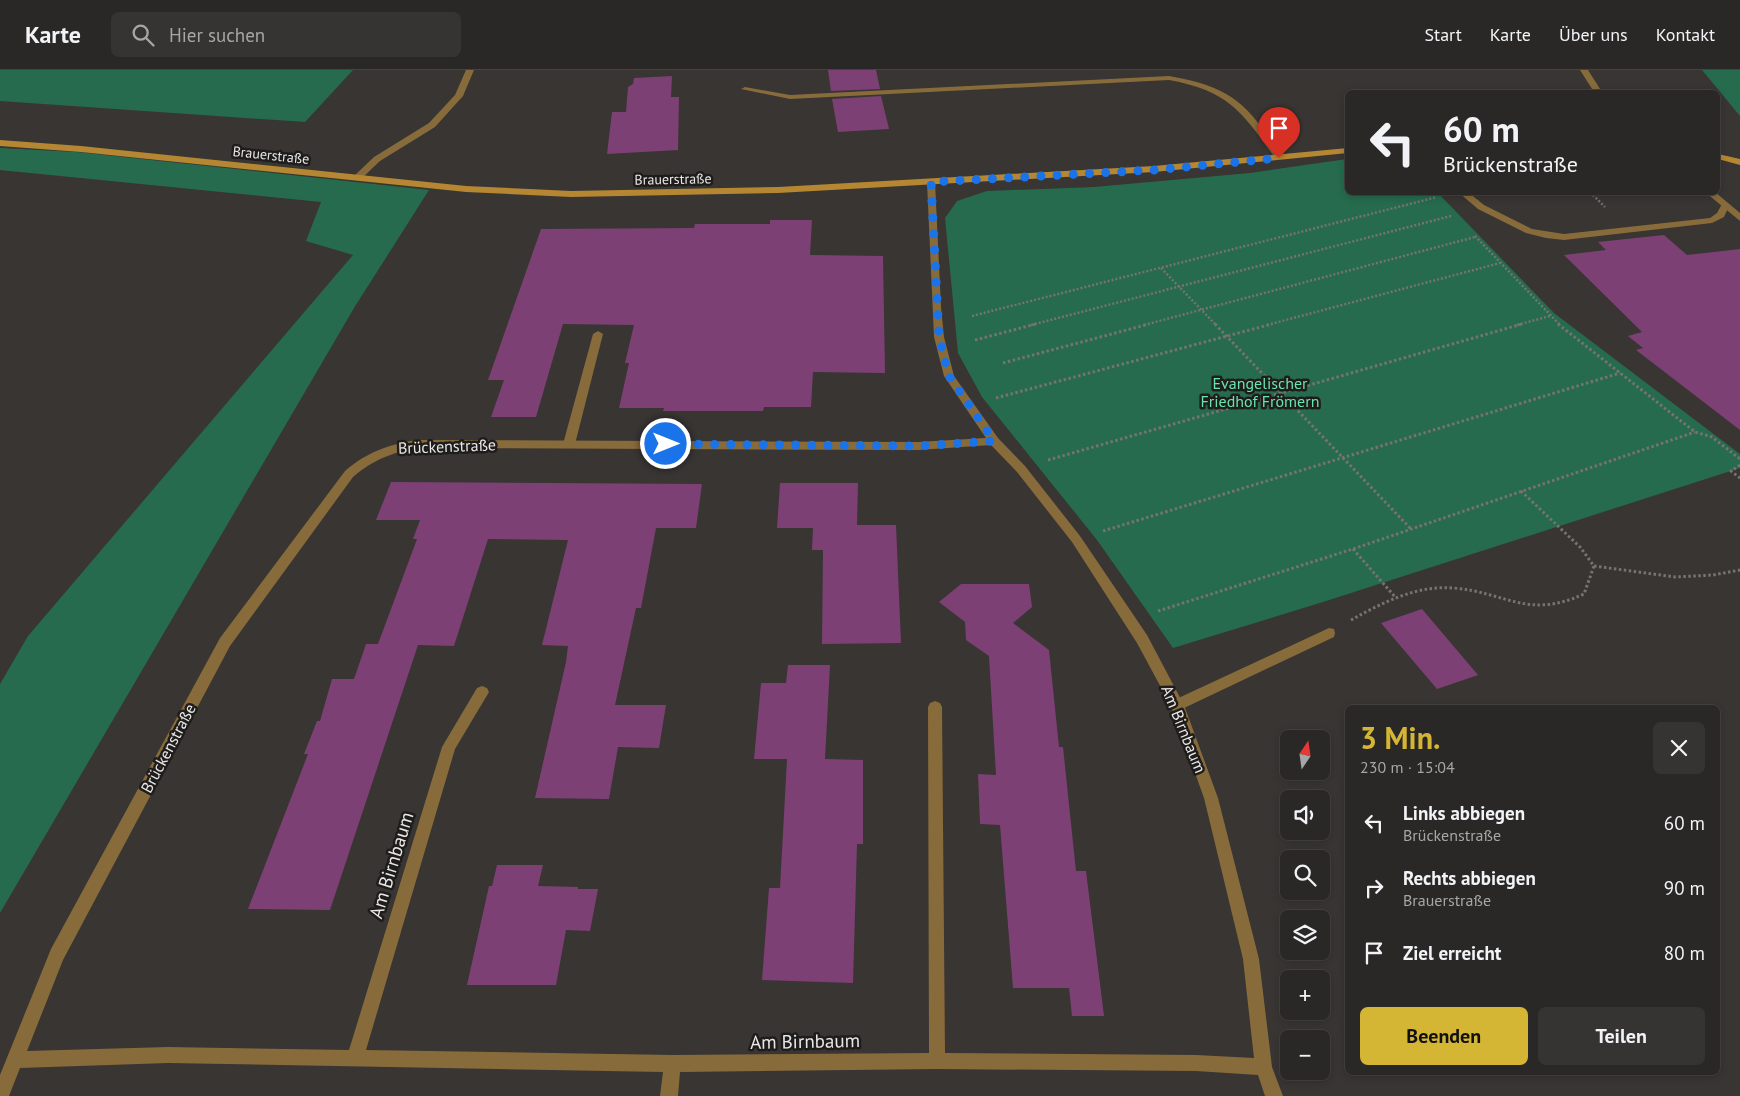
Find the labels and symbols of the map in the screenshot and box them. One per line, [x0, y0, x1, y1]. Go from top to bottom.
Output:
pin [1258, 107, 1300, 158]
street label: Brauerstraße [232, 142, 310, 168]
street label: Brauerstraße [634, 169, 712, 189]
park label: Evangelischer Friedhof Frömern [1201, 373, 1319, 411]
position arrow [639, 417, 691, 469]
street label: Brückenstraße [398, 434, 496, 458]
street label: Am Birnbaum [1157, 682, 1211, 776]
street label: Brückenstraße [136, 700, 200, 796]
north arrow [1280, 730, 1330, 780]
street label: Am Birnbaum [363, 809, 419, 921]
street label: Am Birnbaum [750, 1028, 860, 1054]

